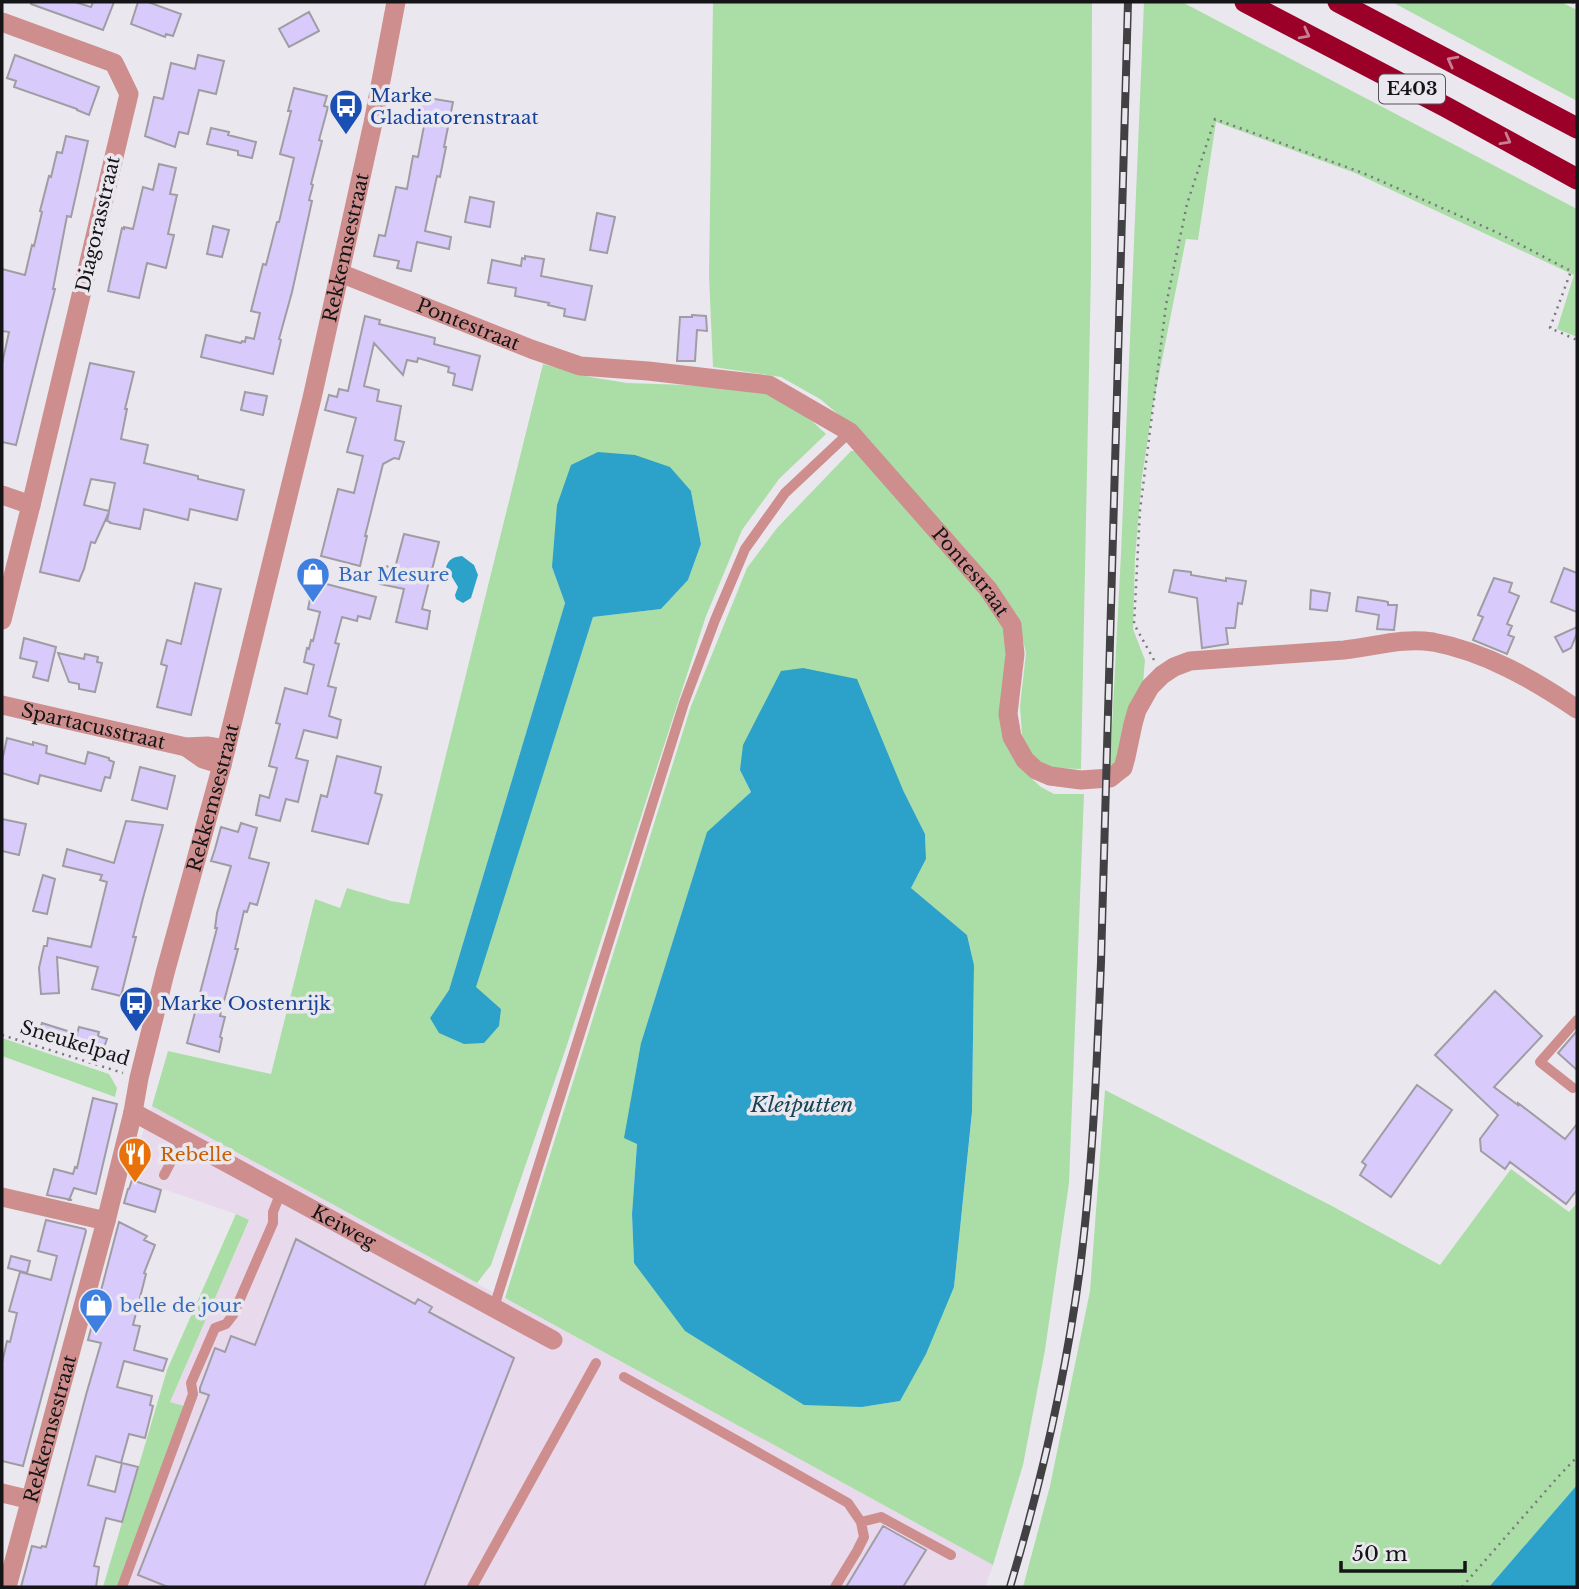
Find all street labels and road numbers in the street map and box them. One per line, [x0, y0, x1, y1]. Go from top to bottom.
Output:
road number: E403 [1379, 74, 1445, 104]
street label: Diagorasstraat [71, 153, 125, 294]
street label: Rekkemsestraat [318, 170, 373, 324]
street label: Pontestraat [413, 293, 524, 355]
street label: Pontestraat [927, 522, 1015, 621]
street label: Spartacusstraat [19, 698, 169, 754]
street label: Rekkemsestraat [182, 720, 243, 874]
street label: Sneukelpad [17, 1015, 133, 1071]
street label: Keiweg [308, 1200, 381, 1254]
street label: Rekkemsestraat [19, 1351, 81, 1505]

